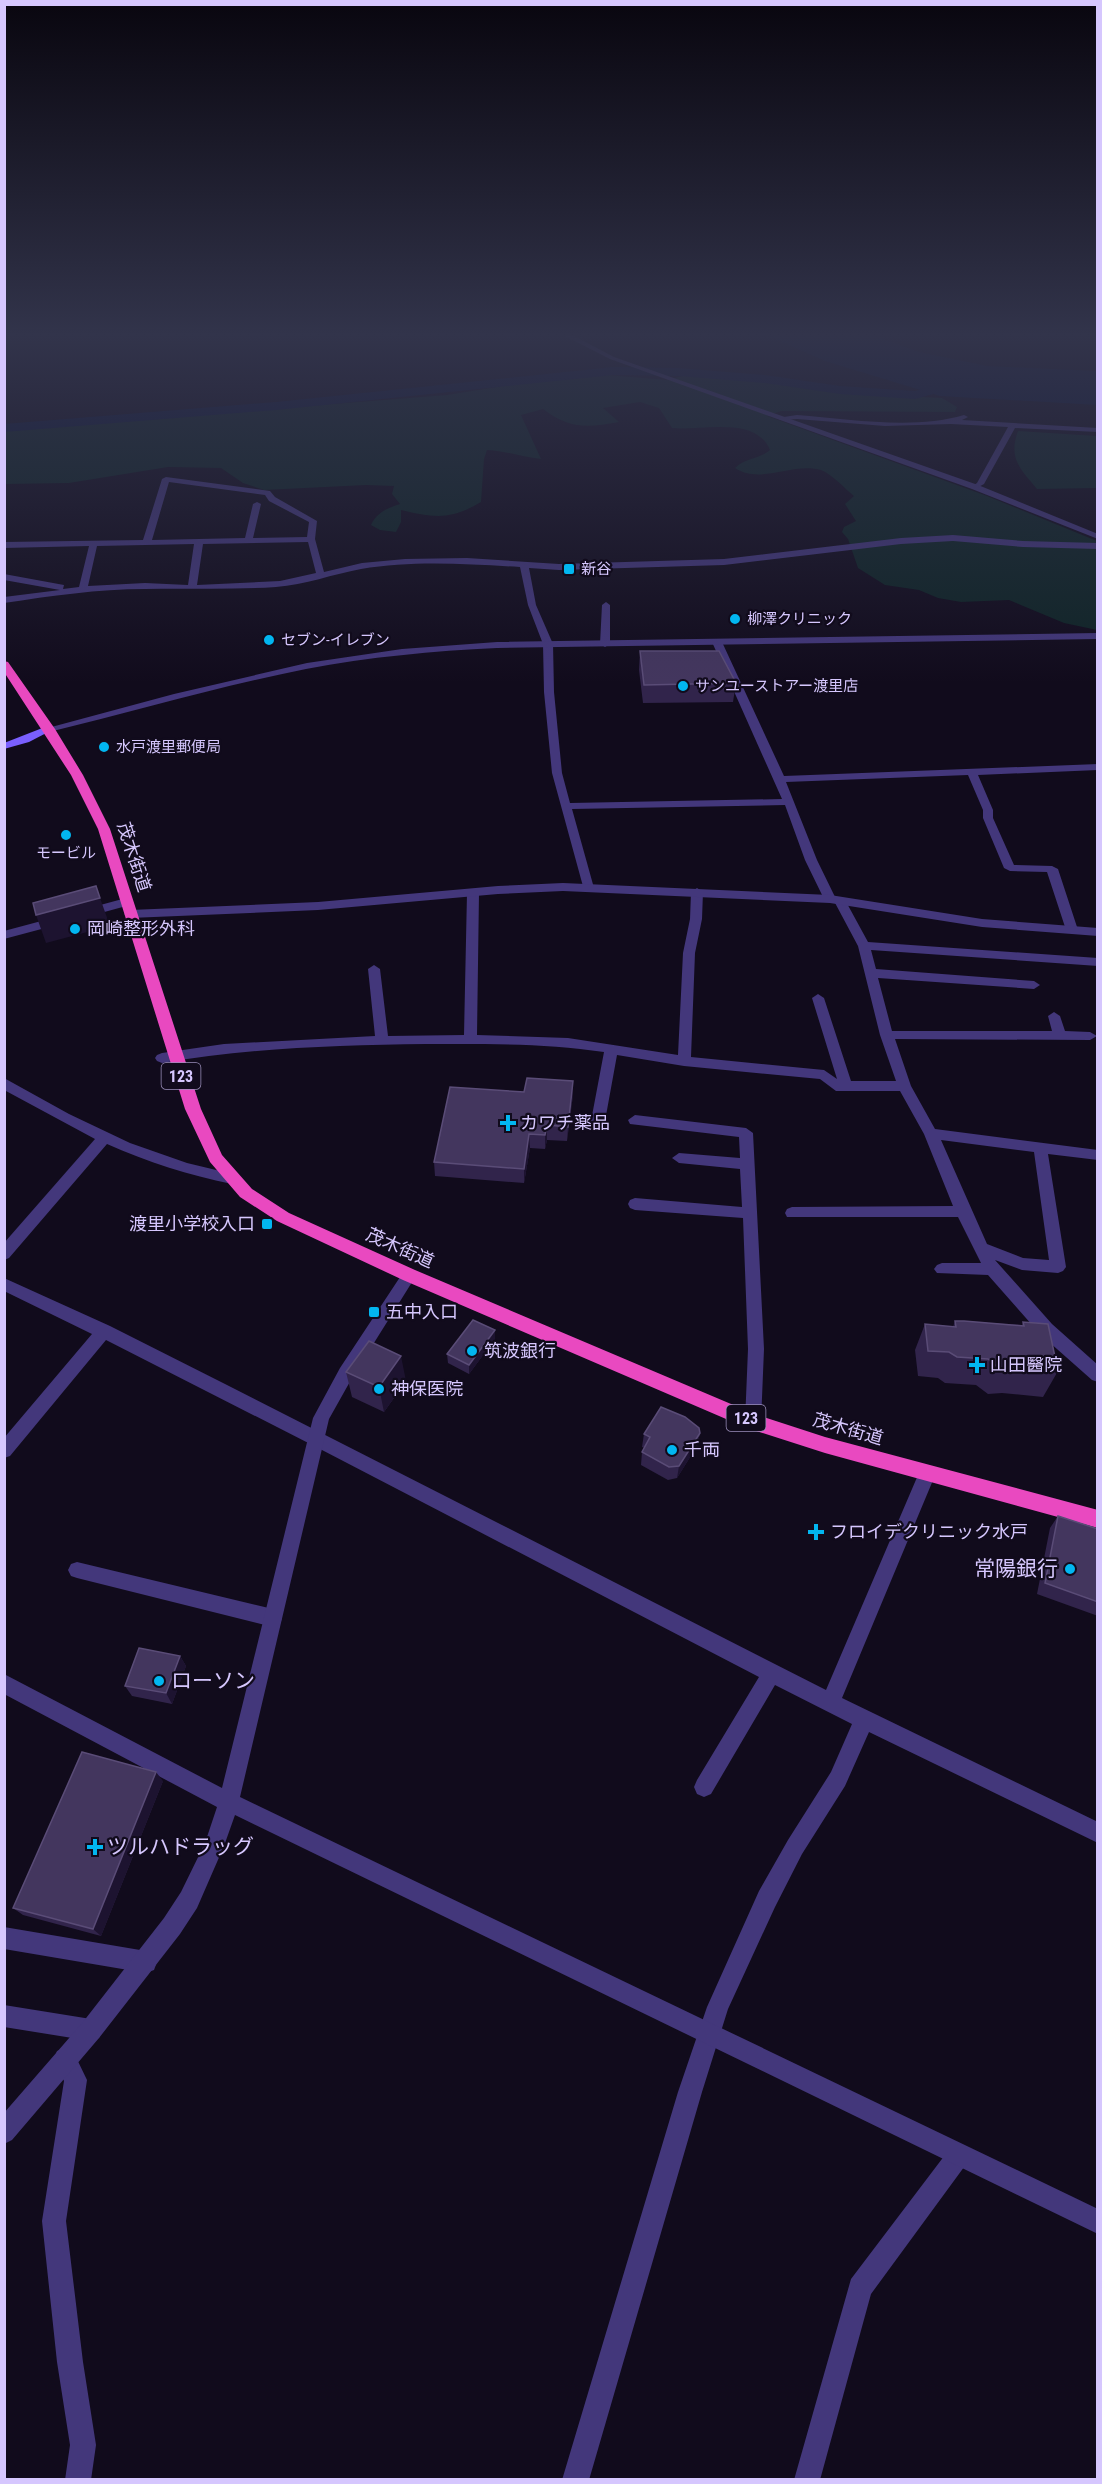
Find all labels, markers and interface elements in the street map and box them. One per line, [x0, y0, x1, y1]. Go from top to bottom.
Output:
place label: 新谷 [581, 560, 611, 578]
marker: 新谷 [562, 562, 576, 576]
place label: 柳澤クリニック [747, 610, 852, 628]
marker: 柳澤クリニック [728, 612, 742, 626]
place label: セブン-イレブン [281, 631, 390, 649]
marker: セブン-イレブン [262, 633, 276, 647]
place label: サンユーストアー渡里店 [695, 677, 858, 695]
marker: サンユーストアー渡里店 [676, 679, 690, 693]
place label: 水戸渡里郵便局 [116, 738, 221, 756]
marker: 水戸渡里郵便局 [97, 740, 111, 754]
street label: 茂木街道 [113, 819, 156, 894]
marker: モービル [59, 828, 73, 842]
place label: モービル [36, 844, 96, 862]
place label: 岡崎整形外科 [87, 918, 195, 939]
marker: 岡崎整形外科 [68, 922, 82, 936]
road number: 123 [162, 1063, 201, 1089]
place label: カワチ薬品 [520, 1112, 610, 1133]
marker: カワチ薬品 [501, 1116, 515, 1130]
place label: 渡里小学校入口 [129, 1213, 255, 1234]
marker: 渡里小学校入口 [260, 1217, 274, 1231]
street label: 茂木街道 [363, 1223, 437, 1272]
place label: 五中入口 [386, 1301, 458, 1322]
marker: 五中入口 [367, 1305, 381, 1319]
place label: 筑波銀行 [484, 1340, 556, 1361]
marker: 筑波銀行 [465, 1344, 479, 1358]
place label: 山田醫院 [990, 1354, 1062, 1375]
marker: 山田醫院 [968, 1356, 986, 1374]
place label: 神保医院 [391, 1378, 463, 1399]
marker: 神保医院 [372, 1382, 386, 1396]
road number: 123 [726, 1405, 766, 1431]
street label: 茂木街道 [811, 1409, 886, 1449]
place label: 千両 [684, 1439, 720, 1460]
marker: 千両 [665, 1443, 679, 1457]
place label: フロイデクリニック水戸 [830, 1521, 1028, 1542]
marker: フロイデクリニック水戸 [807, 1523, 825, 1541]
place label: 常陽銀行 [974, 1557, 1058, 1581]
marker: 常陽銀行 [1063, 1562, 1077, 1576]
place label: ローソン [171, 1669, 255, 1693]
marker: ローソン [152, 1674, 166, 1688]
place label: ツルハドラッグ [107, 1835, 254, 1859]
marker: ツルハドラッグ [88, 1840, 102, 1854]

